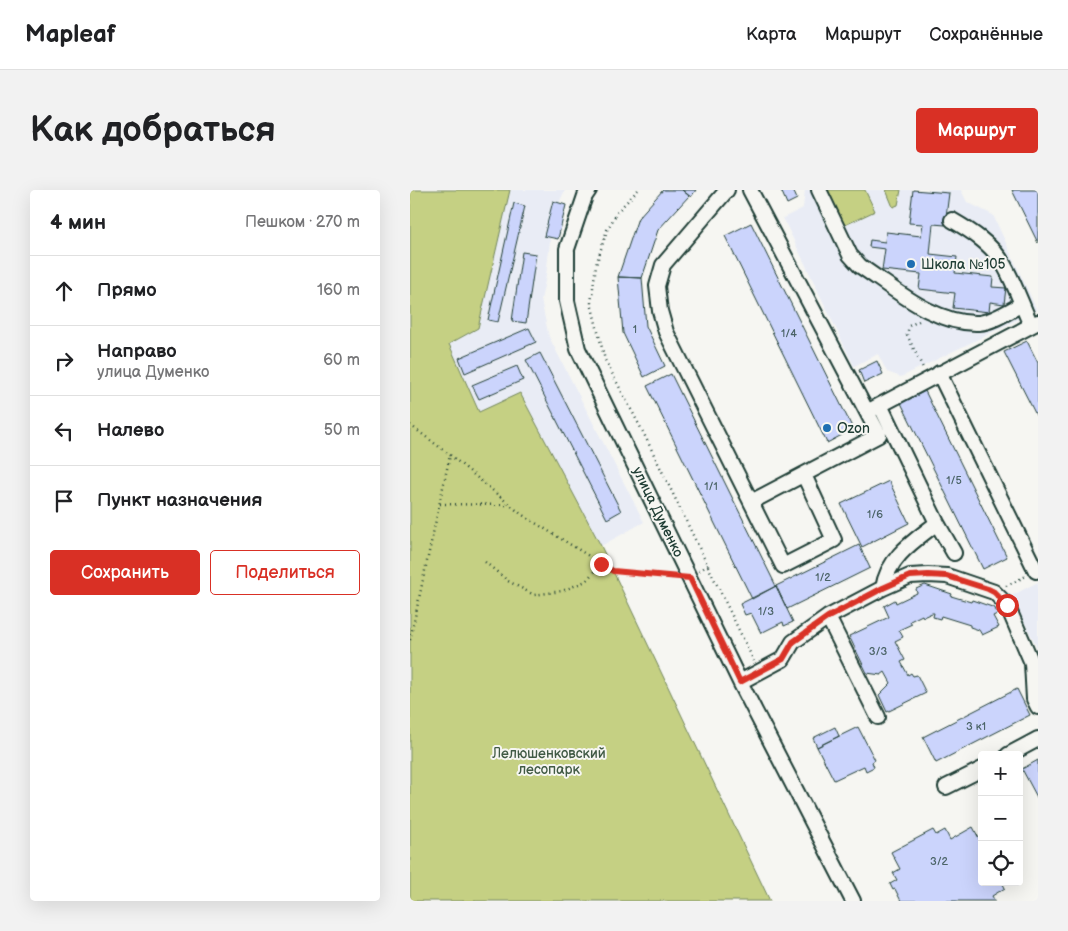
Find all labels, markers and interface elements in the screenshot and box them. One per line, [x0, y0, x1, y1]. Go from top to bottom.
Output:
text: Mapleaf [25, 20, 116, 49]
text: Карта [746, 24, 797, 45]
text: Маршрут [825, 24, 901, 45]
text: Сохранённые [929, 24, 1043, 45]
button: Маршрут [916, 108, 1038, 153]
text: Как добраться [30, 109, 276, 152]
text: 4 мин [50, 210, 106, 235]
text: Пешком · 270 m [245, 213, 360, 232]
place label: Школа №105 [921, 256, 1006, 273]
marker: Школа №105 [905, 258, 917, 270]
icon: ahead [50, 277, 78, 305]
text: Прямо [97, 279, 157, 302]
text: 160 m [317, 281, 360, 300]
house number: 1 [633, 323, 637, 336]
house number: 1/4 [781, 327, 797, 340]
text: Направо [97, 340, 177, 363]
icon: right [50, 347, 78, 375]
text: 60 m [323, 351, 360, 370]
text: улица Думенко [97, 363, 209, 382]
icon: left [50, 417, 78, 445]
text: Налево [97, 419, 164, 442]
place label: Ozon [837, 420, 870, 437]
text: 50 m [324, 421, 360, 440]
marker: Ozon [821, 422, 833, 434]
street label: улица Думенко [629, 464, 687, 560]
house number: 1/5 [946, 474, 962, 487]
house number: 1/1 [704, 480, 718, 493]
icon: arrive [50, 487, 78, 515]
text: Пункт назначения [97, 489, 262, 512]
house number: 1/6 [867, 508, 883, 521]
button: Сохранить [50, 550, 200, 595]
button: Поделиться [210, 550, 360, 595]
route end [590, 553, 613, 576]
house number: 1/2 [815, 571, 831, 584]
route start [996, 594, 1019, 617]
house number: 1/3 [758, 605, 774, 618]
house number: 3/3 [869, 645, 887, 658]
house number: 3 к1 [966, 720, 986, 733]
park label: Лелюшенковский лесопарк [491, 745, 606, 778]
map controls [978, 751, 1023, 886]
button: + [978, 751, 1023, 796]
button: − [978, 796, 1023, 841]
button: locate [978, 841, 1023, 886]
house number: 3/2 [930, 855, 949, 868]

